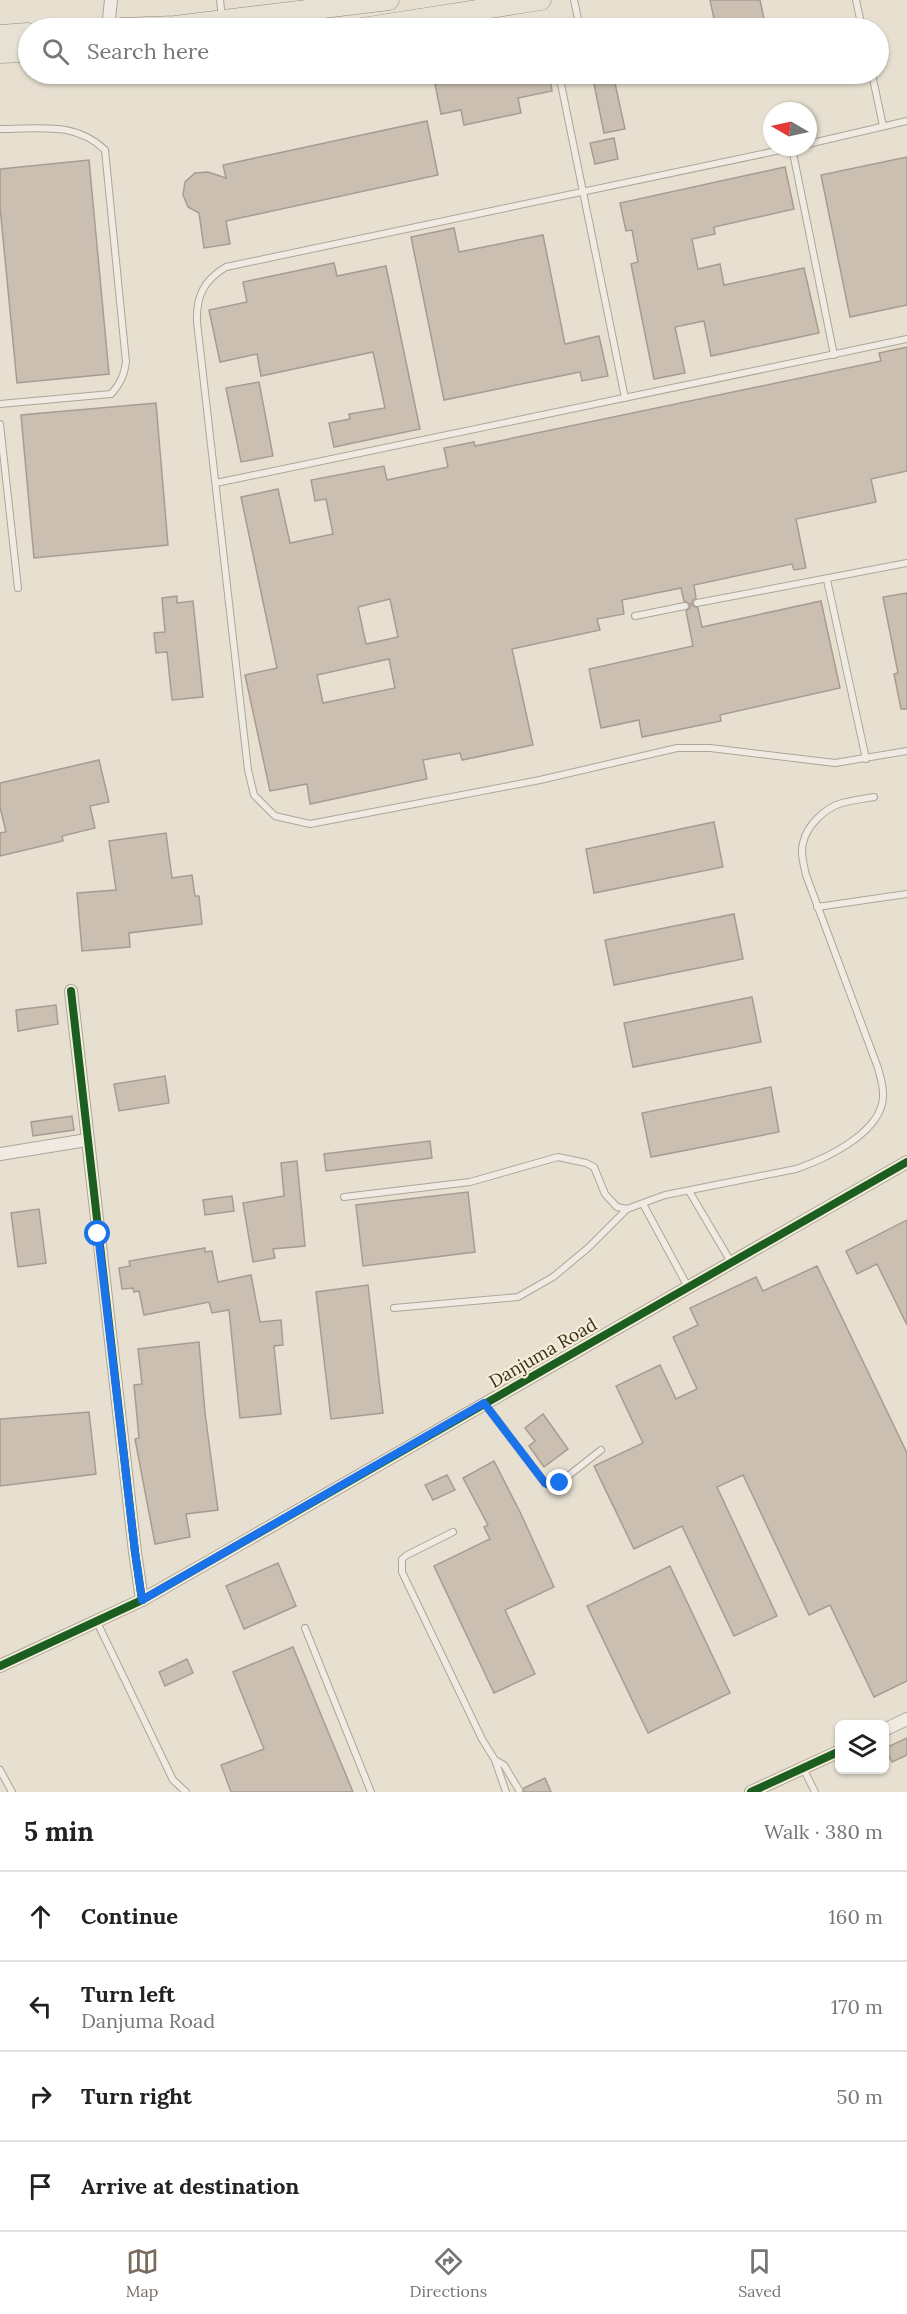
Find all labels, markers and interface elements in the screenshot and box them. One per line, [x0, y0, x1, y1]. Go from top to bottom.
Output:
search box [18, 18, 889, 84]
icon: search [39, 35, 72, 68]
text: Search here [87, 37, 209, 65]
north arrow [763, 102, 817, 156]
route start [84, 1220, 110, 1246]
street label: Danjuma Road [485, 1312, 601, 1393]
route end [546, 1469, 572, 1495]
map controls [835, 1720, 889, 1774]
button: layers [835, 1720, 889, 1774]
text: 5 min [24, 1815, 94, 1848]
text: Walk · 380 m [764, 1819, 883, 1844]
icon: ahead [24, 1900, 57, 1933]
text: Continue [81, 1902, 178, 1930]
text: 160 m [829, 1904, 883, 1929]
text: Turn left [81, 1980, 175, 2008]
icon: left [24, 1990, 57, 2023]
text: 170 m [831, 1994, 883, 2019]
text: Danjuma Road [81, 2008, 215, 2033]
icon: right [24, 2080, 57, 2113]
text: Turn right [81, 2082, 192, 2110]
text: 50 m [837, 2084, 883, 2109]
icon: arrive [24, 2170, 57, 2203]
text: Arrive at destination [81, 2172, 299, 2200]
tab: Map [126, 2245, 159, 2301]
tab: Directions [410, 2245, 487, 2301]
tab: Saved [738, 2245, 781, 2301]

